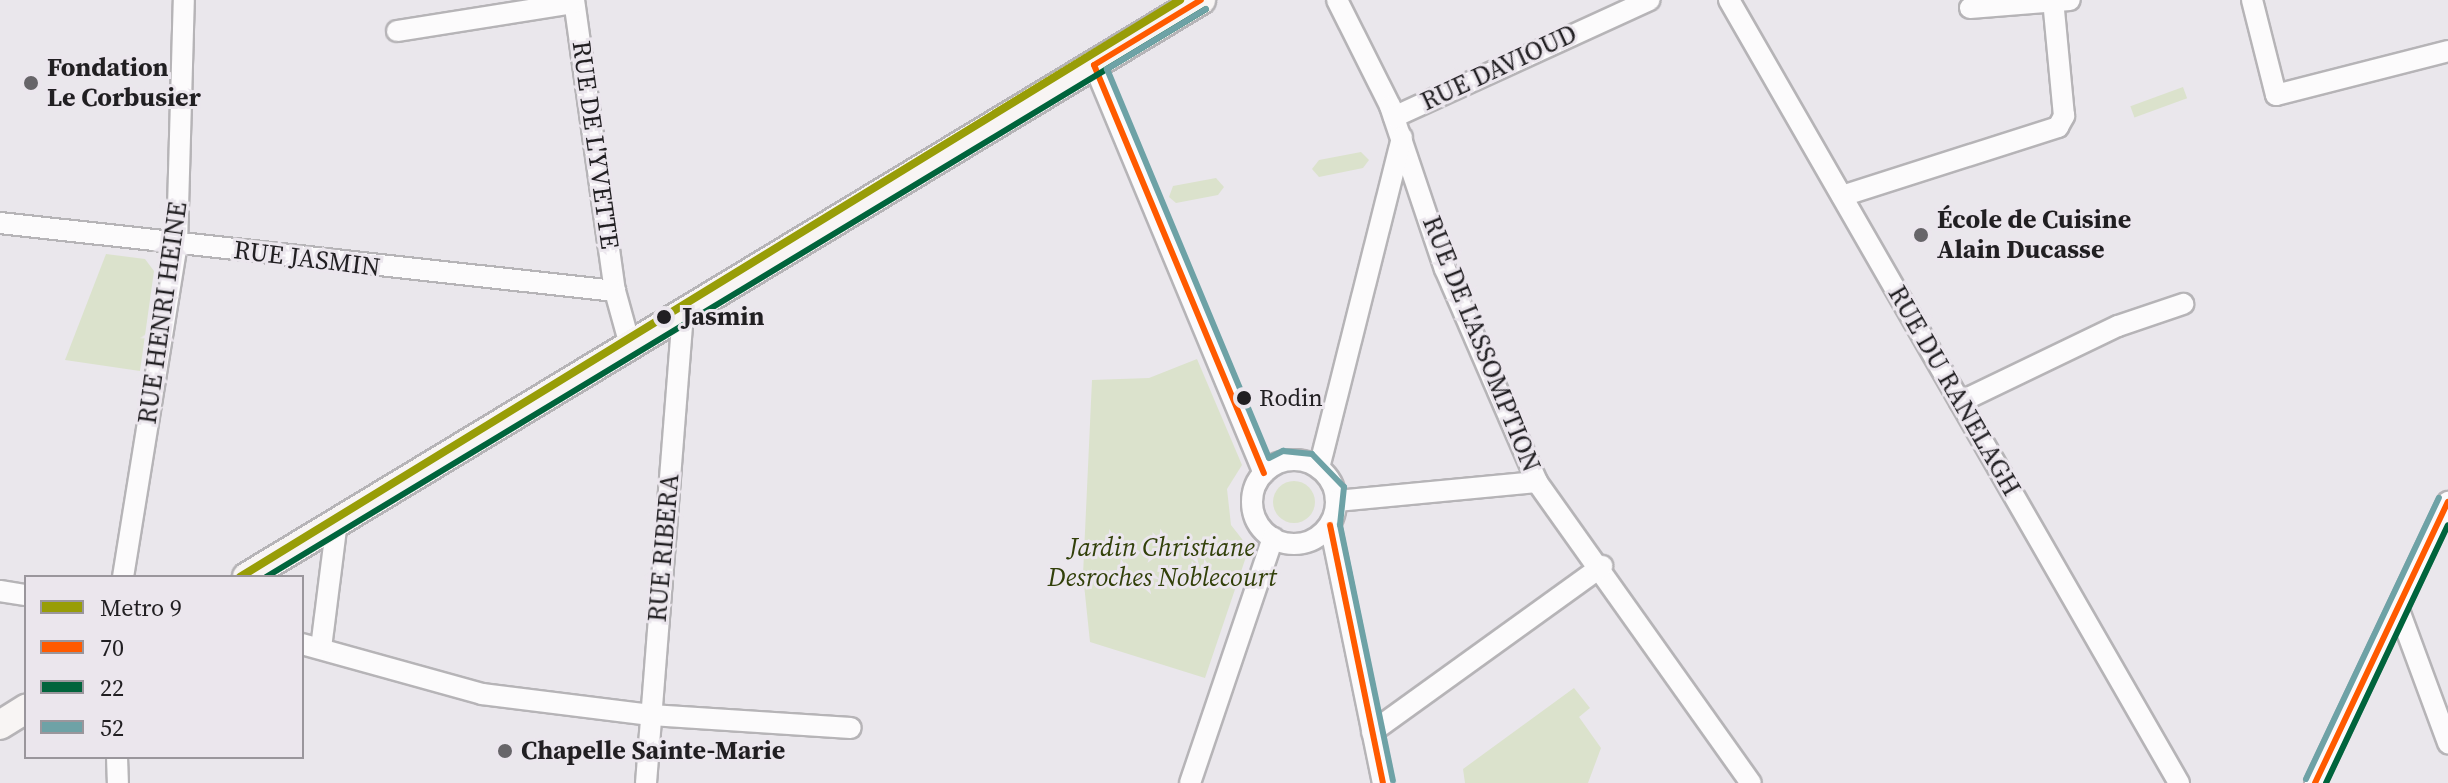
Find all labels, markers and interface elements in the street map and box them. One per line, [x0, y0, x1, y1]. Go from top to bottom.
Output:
street label: RUE DAVIOUD [1416, 18, 1582, 118]
street label: RUE DE L'YVETTE [565, 39, 625, 251]
place label: Fondation Le Corbusier [47, 52, 201, 114]
marker: Fondation Le Corbusier [22, 74, 40, 92]
street label: RUE HENRI HEINE [132, 200, 194, 426]
place label: École de Cuisine Alain Ducasse [1937, 204, 2131, 266]
street label: RUE DE L'ASSOMPTION [1415, 212, 1547, 476]
marker: École de Cuisine Alain Ducasse [1912, 226, 1930, 244]
street label: RUE JASMIN [232, 235, 382, 283]
street label: RUE DU RANELAGH [1881, 280, 2027, 502]
place label: Jasmin [682, 301, 765, 333]
marker: Jasmin [653, 306, 675, 328]
place label: Rodin [1259, 384, 1323, 412]
marker: Rodin [1236, 390, 1252, 406]
street label: RUE RIBERA [642, 473, 686, 623]
park label: Jardin Christiane Desroches Noblecourt [1047, 532, 1277, 594]
legend [24, 575, 304, 759]
text: Metro 9 [100, 591, 182, 624]
text: 70 [100, 631, 124, 664]
text: 22 [100, 671, 124, 704]
text: 52 [100, 711, 124, 744]
place label: Chapelle Sainte-Marie [521, 735, 785, 767]
marker: Chapelle Sainte-Marie [496, 742, 514, 760]

